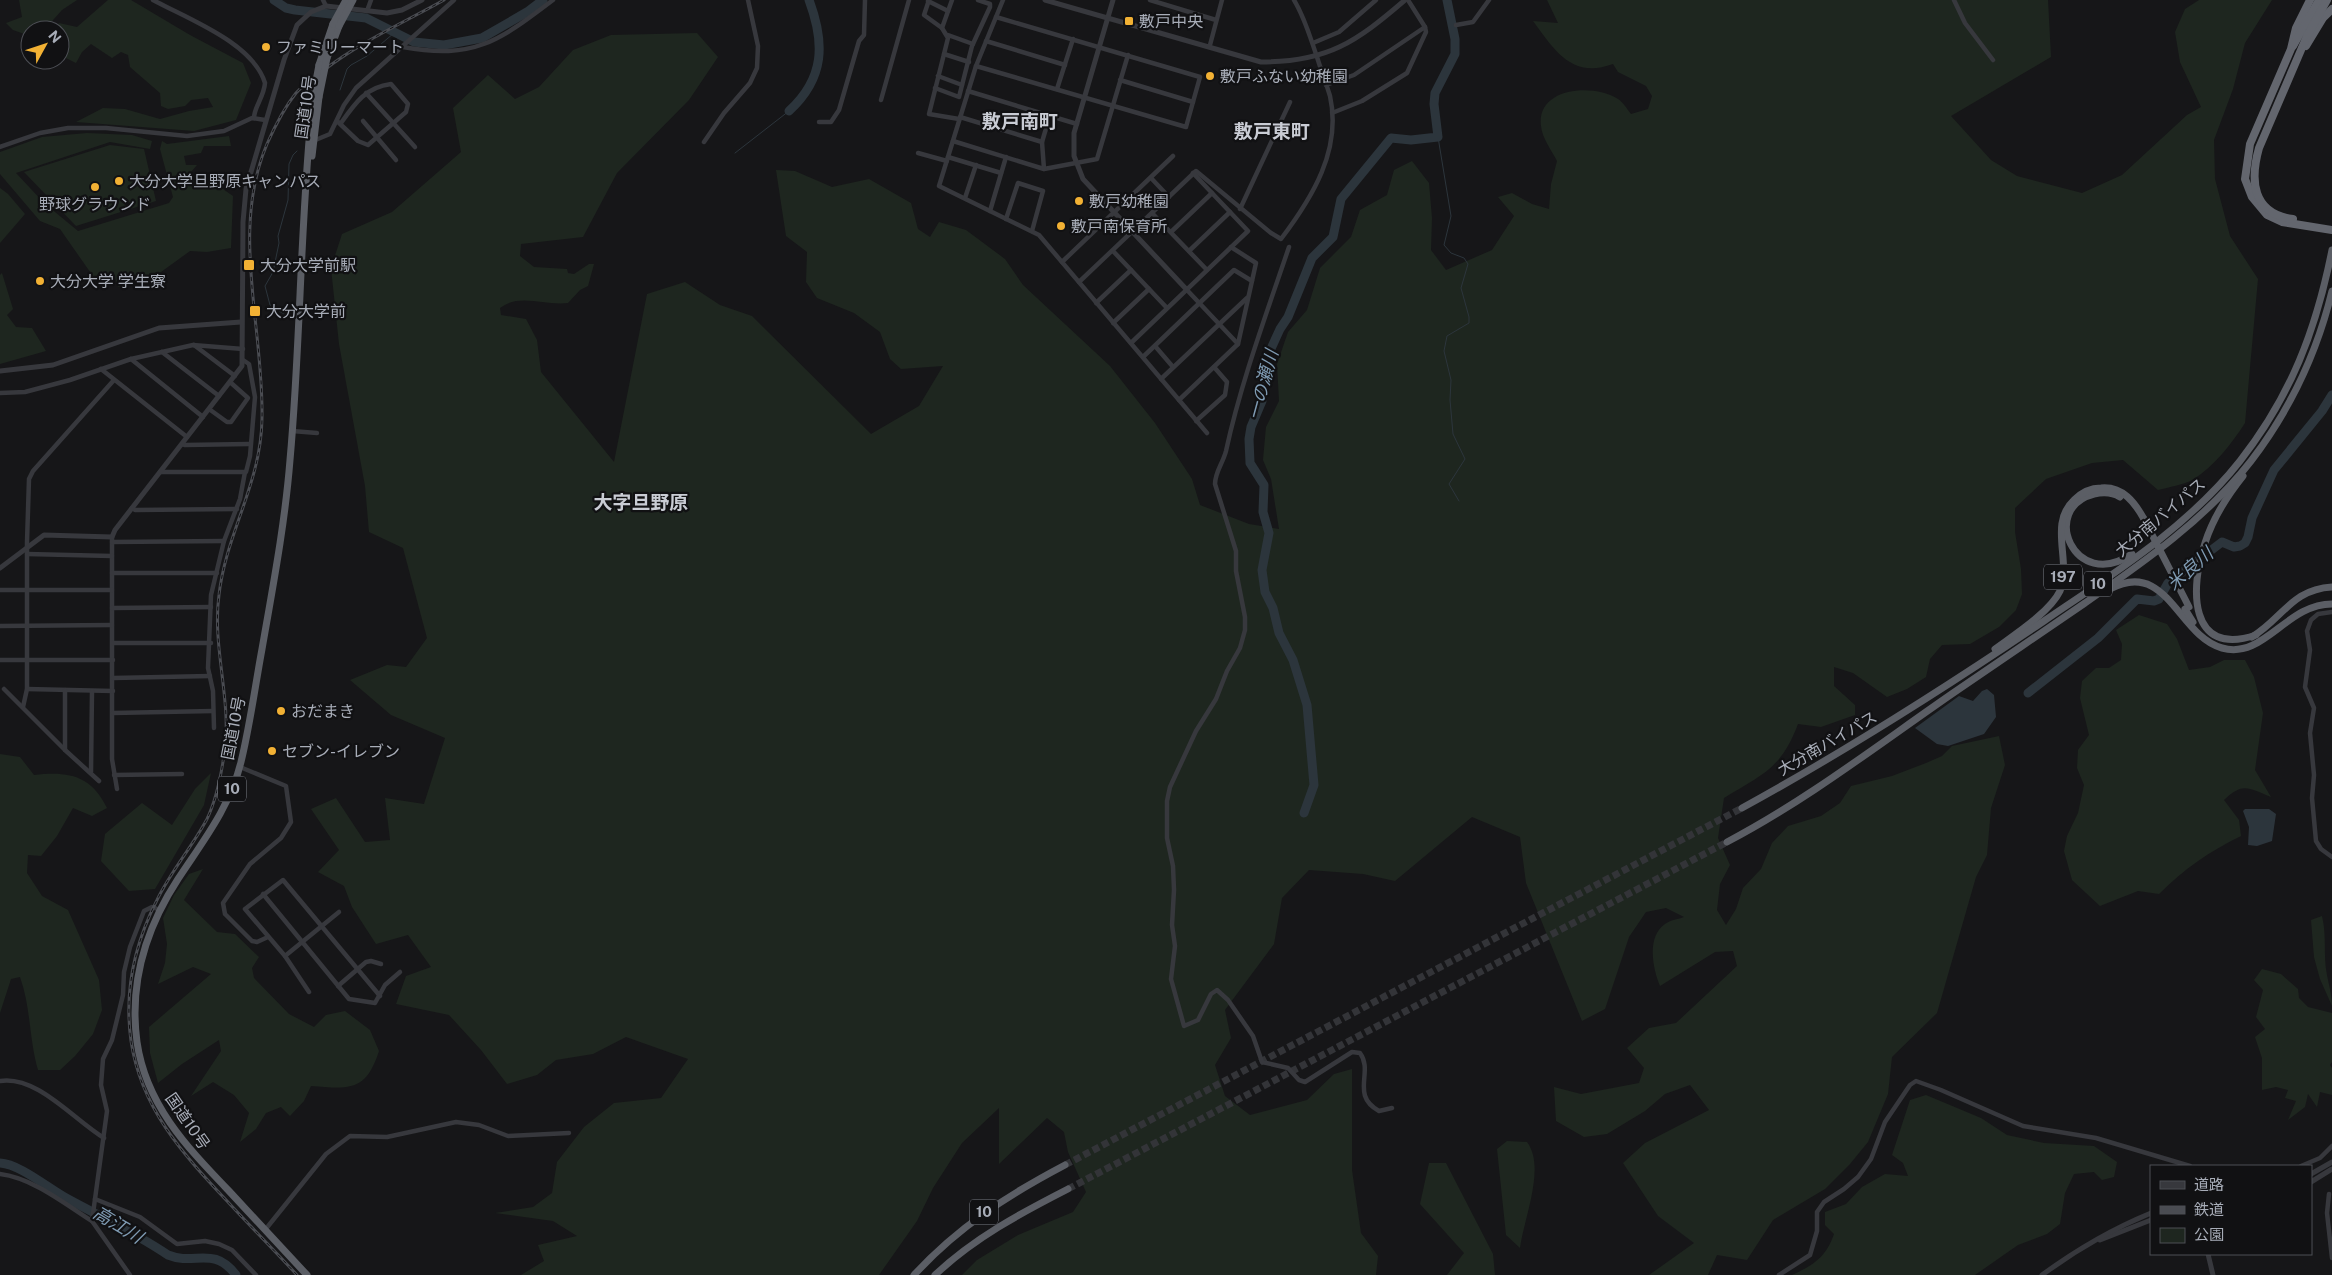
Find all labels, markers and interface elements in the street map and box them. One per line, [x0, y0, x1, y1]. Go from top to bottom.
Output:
place label: 敷戸中央 [1139, 12, 1203, 31]
marker: 敷戸中央 [1123, 15, 1135, 27]
north arrow [20, 20, 70, 70]
text: N [45, 27, 65, 46]
place label: ファミリーマート [276, 38, 404, 57]
marker: ファミリーマート [260, 41, 272, 53]
place label: 敷戸ふない幼稚園 [1220, 67, 1348, 86]
marker: 敷戸ふない幼稚園 [1204, 70, 1216, 82]
street label: 国道10号 [292, 74, 319, 140]
district label: 敷戸南町 [982, 110, 1058, 132]
district label: 敷戸東町 [1234, 120, 1310, 142]
place label: 大分大学旦野原キャンパス [129, 172, 321, 191]
marker: 大分大学旦野原キャンパス [113, 175, 125, 187]
marker: 野球グラウンド [89, 181, 101, 193]
place label: 敷戸幼稚園 [1089, 192, 1169, 211]
place label: 野球グラウンド [39, 195, 151, 214]
marker: 敷戸幼稚園 [1073, 195, 1085, 207]
place label: 敷戸南保育所 [1071, 217, 1167, 236]
marker: 敷戸南保育所 [1055, 220, 1067, 232]
place label: 大分大学前駅 [260, 256, 356, 275]
marker: 大分大学前駅 [242, 258, 256, 272]
place label: 大分大学 学生寮 [50, 272, 166, 291]
marker: 大分大学 学生寮 [34, 275, 46, 287]
place label: 大分大学前 [266, 302, 346, 321]
marker: 大分大学前 [248, 304, 262, 318]
water label: 一の瀬川 [1243, 345, 1282, 422]
street label: 大分南バイパス [2111, 474, 2209, 561]
district label: 大字旦野原 [593, 491, 689, 513]
water label: 米良川 [2162, 542, 2218, 594]
road number: 197 [2044, 564, 2082, 590]
road number: 10 [2084, 572, 2112, 596]
street label: 国道10号 [218, 695, 249, 761]
place label: おだまき [291, 702, 355, 721]
marker: おだまき [275, 705, 287, 717]
street label: 大分南バイパス [1774, 707, 1880, 780]
place label: セブン-イレブン [282, 742, 400, 761]
marker: セブン-イレブン [266, 745, 278, 757]
road number: 10 [218, 776, 246, 802]
street label: 国道10号 [161, 1089, 214, 1153]
legend [2150, 1165, 2312, 1255]
text: 道路 [2194, 1176, 2224, 1193]
road number: 10 [970, 1200, 998, 1224]
text: 鉄道 [2194, 1201, 2224, 1218]
water label: 高江川 [90, 1202, 149, 1249]
text: 公園 [2194, 1226, 2224, 1243]

